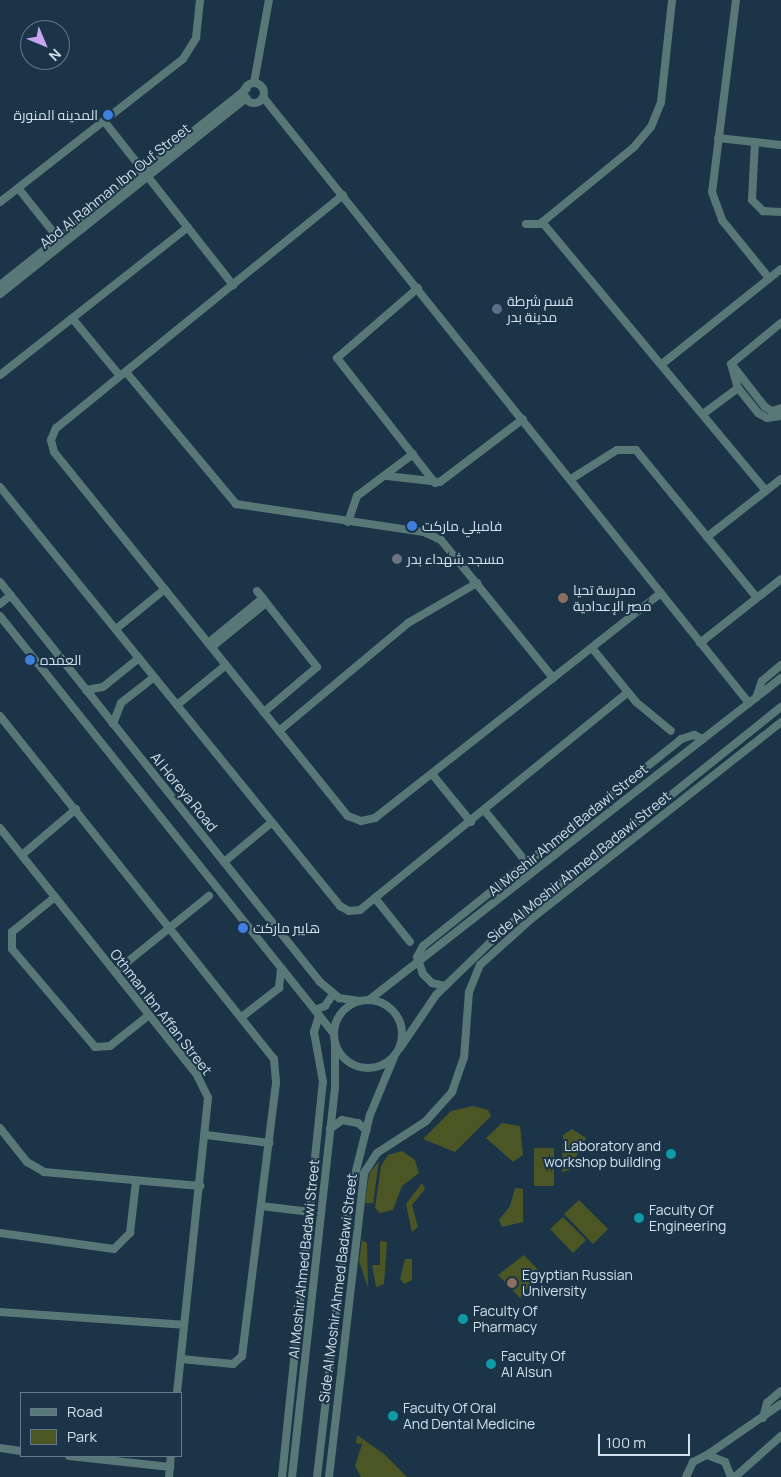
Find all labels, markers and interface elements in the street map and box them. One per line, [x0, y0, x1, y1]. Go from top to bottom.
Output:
north arrow [20, 20, 70, 70]
text: N [45, 45, 66, 66]
place label: المدينه المنورة [14, 107, 98, 123]
marker: المدينه المنورة [102, 109, 114, 121]
street label: Abd Al Rahman Ibn Ouf Street [36, 120, 194, 252]
place label: قسم شرطة مدينة بدر [507, 293, 574, 326]
marker: قسم شرطة مدينة بدر [491, 303, 503, 315]
place label: فاميلي ماركت [422, 518, 502, 534]
marker: فاميلي ماركت [406, 520, 418, 532]
place label: مسجد شهداء بدر [407, 551, 504, 567]
marker: مسجد شهداء بدر [391, 553, 403, 565]
place label: مدرسة تحيا مصر الإعدادية [573, 582, 651, 614]
marker: مدرسة تحيا مصر الإعدادية [557, 592, 569, 604]
place label: العمده [40, 652, 82, 668]
marker: العمده [24, 654, 36, 666]
street label: Al Horeya Road [147, 749, 221, 835]
street label: Al Moshir Ahmed Badawi Street [485, 761, 651, 899]
street label: Side Al Moshir Ahmed Badawi Street [484, 788, 674, 946]
place label: هايبر ماركت [253, 920, 320, 936]
marker: هايبر ماركت [237, 922, 249, 934]
street label: Othman Ibn Affan Street [107, 946, 215, 1078]
place label: Laboratory and workshop building [544, 1138, 661, 1170]
marker: Laboratory and workshop building [665, 1148, 677, 1160]
street label: Al Moshir Ahmed Badawi Street [285, 1159, 323, 1359]
street label: Side Al Moshir Ahmed Badawi Street [316, 1172, 360, 1404]
place label: Faculty Of Engineering [649, 1202, 726, 1234]
marker: Faculty Of Engineering [633, 1212, 645, 1224]
place label: Egyptian Russian University [522, 1267, 633, 1300]
marker: Egyptian Russian University [506, 1277, 518, 1289]
place label: Faculty Of Pharmacy [473, 1303, 538, 1335]
marker: Faculty Of Pharmacy [457, 1313, 469, 1325]
place label: Faculty Of Al Alsun [501, 1348, 566, 1380]
marker: Faculty Of Al Alsun [485, 1358, 497, 1370]
legend [20, 1392, 182, 1457]
place label: Faculty Of Oral And Dental Medicine [403, 1400, 535, 1432]
text: Road [67, 1401, 103, 1422]
marker: Faculty Of Oral And Dental Medicine [387, 1410, 399, 1422]
scale bar [601, 1424, 694, 1456]
text: Park [67, 1426, 97, 1447]
text: 100 m [606, 1432, 646, 1453]

